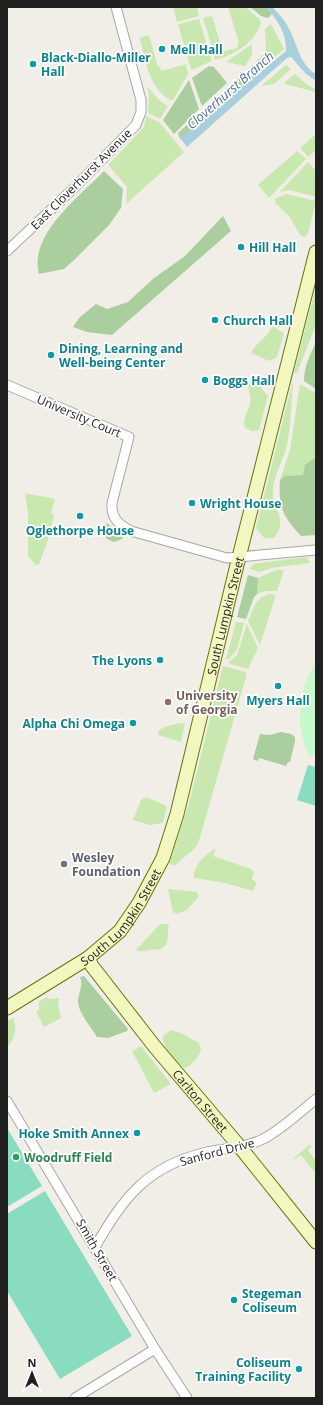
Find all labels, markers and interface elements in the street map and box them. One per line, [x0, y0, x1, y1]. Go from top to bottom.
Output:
place label: Mell Hall [170, 41, 223, 58]
marker: Mell Hall [157, 44, 167, 54]
water label: Cloverhurst Branch [182, 47, 278, 133]
place label: Black-Diallo-Miller Hall [41, 49, 151, 80]
marker: Black-Diallo-Miller Hall [28, 59, 38, 69]
street label: East Cloverhurst Avenue [27, 125, 135, 233]
place label: Hill Hall [249, 239, 296, 256]
marker: Hill Hall [236, 242, 246, 252]
place label: Church Hall [223, 312, 293, 329]
marker: Church Hall [210, 315, 220, 325]
place label: Dining, Learning and Well-being Center [59, 340, 183, 371]
marker: Dining, Learning and Well-being Center [46, 350, 56, 360]
place label: Boggs Hall [213, 372, 275, 389]
marker: Boggs Hall [200, 375, 210, 385]
street label: University Court [34, 391, 124, 441]
place label: Wright House [200, 495, 281, 512]
marker: Wright House [187, 498, 197, 508]
marker: Oglethorpe House [75, 511, 85, 521]
place label: Oglethorpe House [26, 522, 134, 539]
street label: South Lumpkin Street [202, 555, 247, 677]
place label: The Lyons [92, 652, 152, 669]
marker: The Lyons [155, 655, 165, 665]
marker: Myers Hall [273, 681, 283, 691]
place label: University of Georgia [176, 687, 238, 718]
place label: Myers Hall [246, 692, 310, 709]
marker: University of Georgia [163, 697, 173, 707]
place label: Alpha Chi Omega [22, 715, 125, 732]
marker: Alpha Chi Omega [128, 718, 138, 728]
place label: Wesley Foundation [72, 849, 141, 880]
marker: Wesley Foundation [59, 859, 69, 869]
street label: South Lumpkin Street [77, 866, 164, 969]
street label: Carlton Street [169, 1066, 232, 1136]
place label: Hoke Smith Annex [18, 1125, 129, 1142]
marker: Hoke Smith Annex [132, 1128, 142, 1138]
street label: Sanford Drive [178, 1134, 256, 1170]
place label: Woodruff Field [24, 1149, 112, 1166]
marker: Woodruff Field [11, 1152, 21, 1162]
street label: Smith Street [72, 1216, 122, 1284]
place label: Stegeman Coliseum [242, 1285, 302, 1316]
marker: Stegeman Coliseum [229, 1295, 239, 1305]
north arrow [12, 1353, 52, 1393]
place label: Coliseum Training Facility [195, 1354, 291, 1385]
text: N [28, 1355, 36, 1370]
marker: Coliseum Training Facility [294, 1364, 304, 1374]

